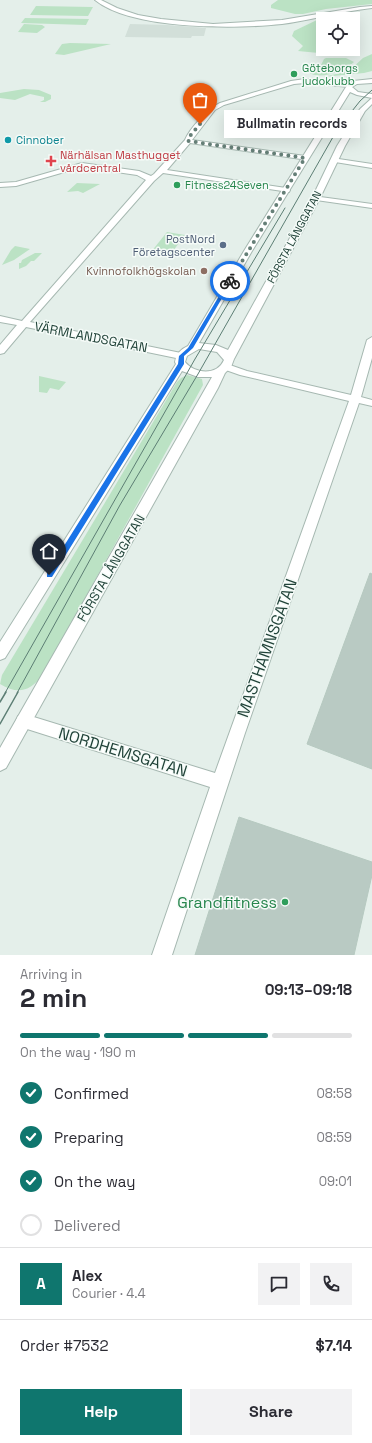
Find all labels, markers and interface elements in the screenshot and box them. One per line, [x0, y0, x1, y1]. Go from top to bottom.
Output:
map controls [316, 12, 360, 56]
button: locate [316, 12, 360, 56]
place label: Göteborgs judoklubb [301, 61, 358, 88]
marker: Göteborgs judoklubb [289, 69, 299, 79]
pin [183, 83, 217, 124]
icon: bag [189, 89, 211, 111]
callout: Bullmatin records [224, 110, 360, 138]
text: Bullmatin records [237, 115, 347, 132]
place label: Cinnober [16, 133, 64, 147]
marker: Cinnober [3, 135, 13, 145]
place label: Närhälsan Masthugget vårdcentral [60, 148, 181, 175]
marker: Närhälsan Masthugget vårdcentral [45, 155, 57, 167]
place label: Fitness24Seven [185, 178, 269, 192]
marker: Fitness24Seven [172, 180, 182, 190]
street label: FÖRSTA LÅNGGATAN [263, 188, 324, 286]
place label: PostNord Företagscenter [133, 232, 215, 259]
marker: PostNord Företagscenter [218, 240, 228, 250]
courier [210, 261, 250, 301]
place label: Kvinnofolkhögskolan [86, 264, 196, 278]
marker: Kvinnofolkhögskolan [199, 266, 209, 276]
icon: bike [219, 270, 241, 292]
street label: VÄRMLANDSGATAN [33, 318, 149, 356]
street label: FÖRSTA LÅNGGATAN [73, 511, 149, 625]
pin [32, 534, 66, 575]
icon: home [38, 540, 60, 562]
street label: MASTHAMNSGATAN [232, 576, 302, 720]
street label: NORDHEMSGATAN [56, 722, 190, 782]
place label: Grandfitness [177, 892, 277, 913]
marker: Grandfitness [280, 897, 290, 907]
text: Arriving in [20, 966, 82, 983]
text: 09:13–09:18 [265, 980, 352, 999]
text: 2 min [20, 981, 87, 1015]
text: On the way · 190 m [20, 1044, 136, 1061]
icon: check [20, 1082, 42, 1104]
text: Confirmed [54, 1084, 129, 1103]
text: 08:58 [316, 1085, 352, 1102]
icon: check [20, 1126, 42, 1148]
text: Preparing [54, 1128, 124, 1147]
text: 08:59 [317, 1129, 352, 1146]
icon: check [20, 1170, 42, 1192]
text: On the way [54, 1172, 135, 1191]
text: 09:01 [319, 1173, 352, 1190]
text: Delivered [54, 1216, 121, 1235]
button: chat [258, 1263, 300, 1305]
button: phone [310, 1263, 352, 1305]
text: Alex [72, 1266, 103, 1285]
text: A [36, 1274, 46, 1293]
text: Courier · 4.4 [72, 1285, 146, 1302]
text: Order #7532 [20, 1336, 108, 1355]
text: $7.14 [316, 1336, 352, 1355]
button: Help [20, 1389, 182, 1435]
button: Share [190, 1389, 352, 1435]

